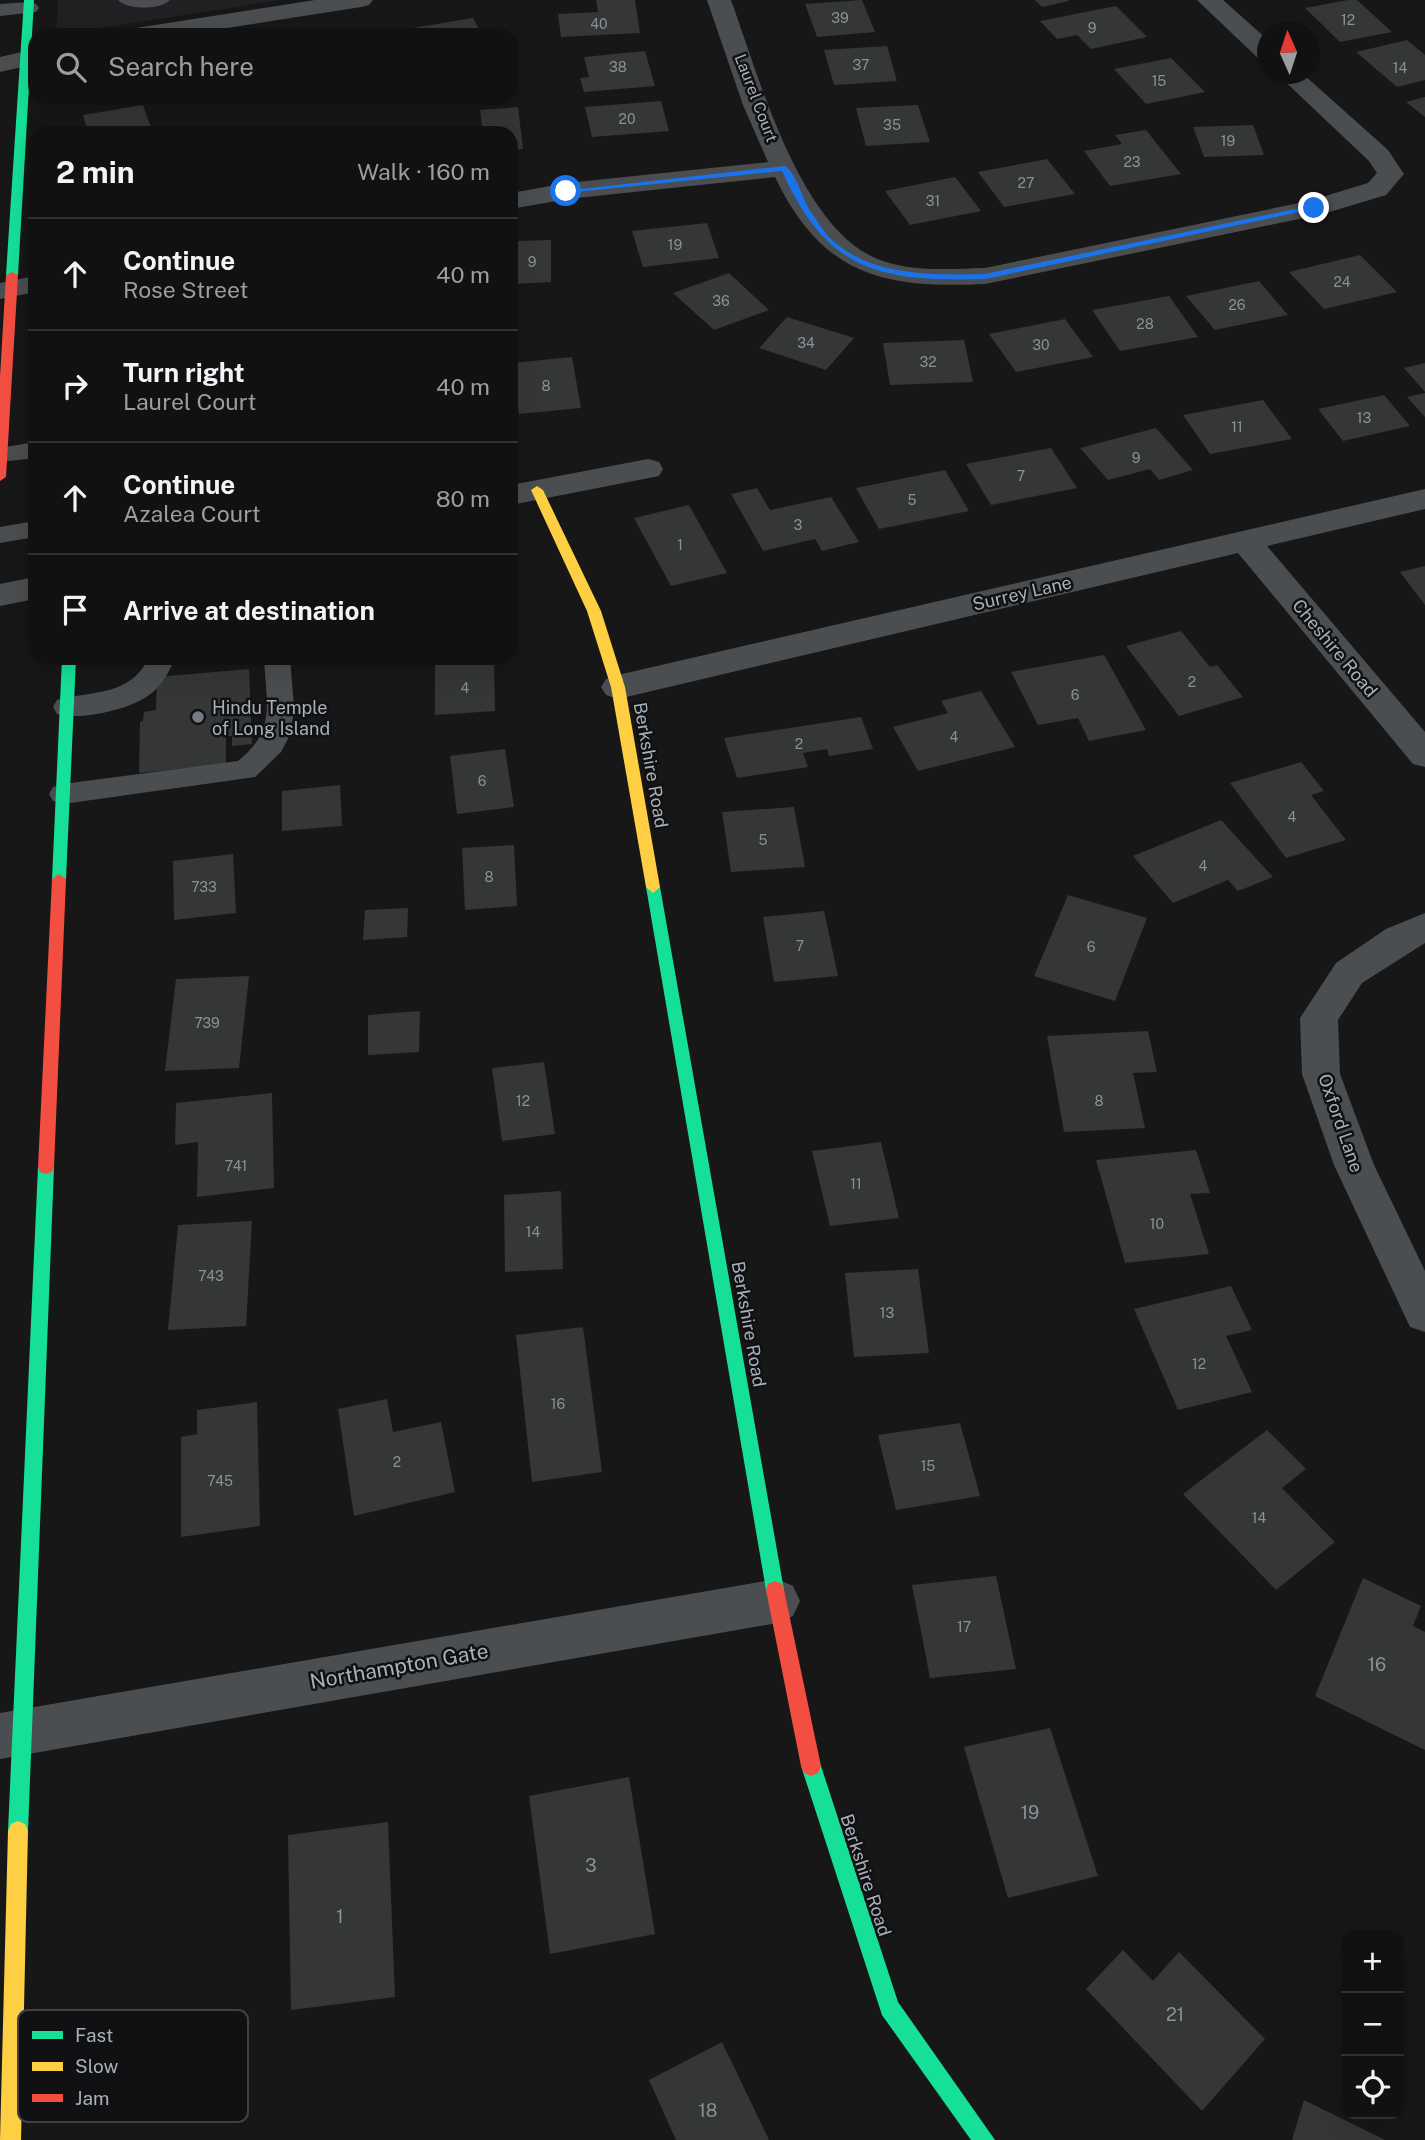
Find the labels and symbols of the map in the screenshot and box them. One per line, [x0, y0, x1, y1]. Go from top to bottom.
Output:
house number: 39 [831, 10, 849, 26]
house number: 12 [1341, 12, 1355, 28]
house number: 40 [590, 16, 608, 32]
house number: 9 [1088, 20, 1097, 36]
north arrow [1257, 21, 1320, 84]
street label: Laurel Court [731, 51, 781, 145]
house number: 37 [853, 57, 869, 73]
house number: 38 [609, 59, 627, 75]
house number: 14 [1393, 60, 1407, 76]
house number: 15 [1152, 73, 1166, 89]
house number: 20 [619, 111, 635, 127]
house number: 35 [883, 117, 901, 133]
house number: 19 [1221, 133, 1235, 149]
house number: 23 [1123, 154, 1141, 170]
route start [550, 175, 581, 206]
house number: 27 [1018, 175, 1034, 191]
route end [1298, 192, 1329, 223]
house number: 31 [926, 193, 940, 209]
house number: 19 [668, 237, 682, 253]
house number: 9 [528, 254, 537, 270]
house number: 24 [1333, 274, 1351, 290]
house number: 36 [712, 293, 730, 309]
house number: 26 [1228, 297, 1246, 313]
house number: 28 [1136, 316, 1154, 332]
house number: 34 [797, 335, 815, 351]
house number: 30 [1032, 337, 1050, 353]
house number: 32 [919, 354, 937, 370]
house number: 8 [541, 378, 551, 394]
house number: 13 [1357, 410, 1371, 426]
house number: 11 [1231, 419, 1243, 435]
house number: 9 [1132, 450, 1141, 466]
house number: 7 [1017, 468, 1025, 484]
house number: 5 [908, 492, 917, 508]
house number: 3 [794, 517, 803, 533]
house number: 1 [677, 537, 683, 553]
street label: Surrey Lane [970, 571, 1074, 615]
street label: Cheshire Road [1288, 595, 1382, 701]
house number: 2 [1188, 674, 1196, 690]
house number: 4 [461, 680, 470, 696]
house number: 6 [1071, 687, 1080, 703]
place label: Hindu Temple of Long Island [212, 697, 330, 739]
street label: Berkshire Road [630, 700, 672, 830]
marker: Hindu Temple of Long Island [190, 709, 206, 725]
house number: 4 [950, 729, 959, 745]
house number: 2 [795, 736, 803, 752]
house number: 6 [478, 773, 487, 789]
house number: 4 [1288, 809, 1297, 825]
house number: 5 [759, 832, 768, 848]
house number: 4 [1199, 858, 1208, 874]
house number: 8 [484, 869, 494, 885]
house number: 733 [191, 879, 217, 895]
house number: 7 [796, 938, 804, 954]
house number: 6 [1087, 939, 1096, 955]
house number: 739 [194, 1015, 220, 1031]
street label: Oxford Lane [1314, 1071, 1368, 1175]
house number: 12 [516, 1093, 530, 1109]
house number: 8 [1094, 1093, 1104, 1109]
house number: 741 [225, 1158, 247, 1174]
house number: 11 [850, 1176, 862, 1192]
house number: 10 [1150, 1216, 1164, 1232]
house number: 14 [526, 1224, 540, 1240]
street label: Berkshire Road [728, 1259, 770, 1389]
house number: 743 [198, 1268, 224, 1284]
house number: 13 [880, 1305, 894, 1321]
house number: 12 [1192, 1356, 1206, 1372]
house number: 16 [551, 1396, 565, 1412]
house number: 2 [393, 1454, 401, 1470]
house number: 15 [921, 1458, 935, 1474]
house number: 745 [207, 1473, 233, 1489]
house number: 14 [1252, 1510, 1266, 1526]
house number: 17 [957, 1619, 971, 1635]
street label: Northampton Gate [308, 1638, 490, 1694]
house number: 16 [1368, 1654, 1386, 1675]
house number: 19 [1021, 1802, 1039, 1823]
street label: Berkshire Road [836, 1811, 896, 1939]
house number: 3 [585, 1855, 597, 1876]
house number: 1 [336, 1906, 344, 1927]
house number: 21 [1166, 2004, 1184, 2025]
legend [18, 2010, 248, 2122]
text: Fast [75, 2024, 113, 2046]
text: Slow [75, 2055, 119, 2077]
text: Jam [75, 2087, 109, 2109]
house number: 18 [699, 2100, 717, 2121]

